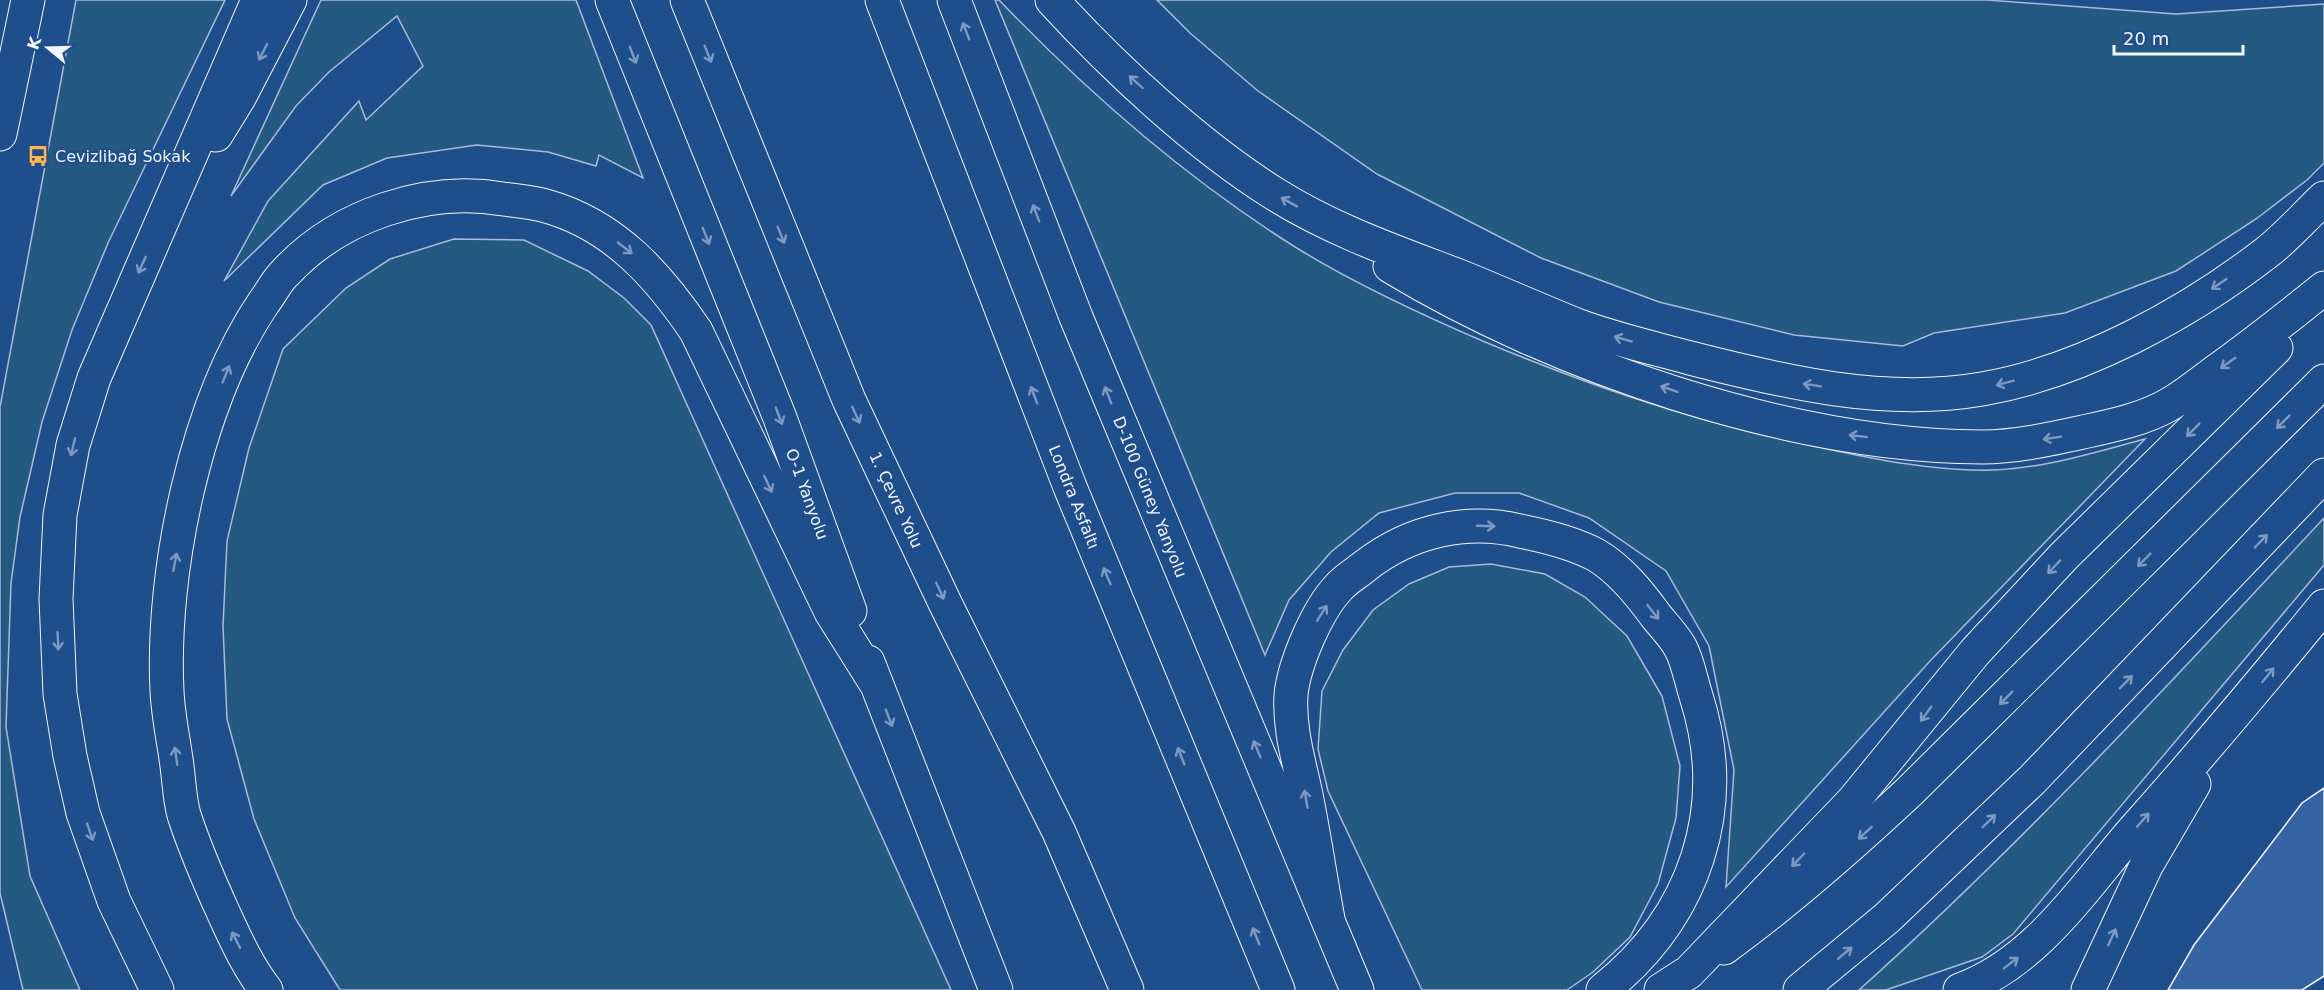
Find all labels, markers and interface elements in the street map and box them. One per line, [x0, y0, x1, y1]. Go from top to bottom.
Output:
north arrow [18, 18, 78, 78]
scale bar [2114, 18, 2243, 56]
one-way arrow [960, 23, 971, 41]
text: 20 m [2123, 28, 2169, 49]
text: K [23, 34, 45, 52]
one-way arrow [257, 43, 269, 60]
one-way arrow [628, 45, 639, 64]
one-way arrow [703, 45, 714, 63]
one-way arrow [1129, 75, 1144, 89]
bus stop icon: Cevizlibağ Sokak [26, 144, 50, 168]
place label: Cevizlibağ Sokak [55, 147, 191, 166]
one-way arrow [1281, 196, 1299, 207]
one-way arrow [1030, 205, 1041, 223]
one-way arrow [776, 225, 787, 244]
one-way arrow [701, 226, 712, 244]
one-way arrow [617, 241, 633, 254]
one-way arrow [135, 255, 147, 273]
one-way arrow [2211, 279, 2228, 291]
one-way arrow [1614, 333, 1633, 344]
one-way arrow [2221, 357, 2237, 369]
one-way arrow [221, 366, 232, 384]
one-way arrow [1996, 378, 2015, 389]
one-way arrow [1803, 380, 1822, 391]
one-way arrow [1660, 383, 1679, 394]
one-way arrow [1027, 386, 1038, 405]
one-way arrow [1102, 386, 1113, 404]
one-way arrow [774, 406, 785, 425]
one-way arrow [851, 406, 863, 424]
street label: D-100 Güney Yanyolu [1109, 414, 1191, 580]
one-way arrow [2275, 415, 2290, 430]
one-way arrow [2186, 423, 2201, 438]
one-way arrow [1848, 430, 1868, 441]
one-way arrow [2042, 433, 2062, 444]
one-way arrow [67, 437, 79, 456]
street label: Londra Asfaltı [1045, 442, 1103, 552]
street label: O-1 Yanyolu [782, 446, 832, 542]
street label: 1. Çevre Yolu [865, 449, 927, 551]
one-way arrow [763, 475, 775, 493]
one-way arrow [1476, 520, 1495, 531]
one-way arrow [2253, 533, 2268, 548]
one-way arrow [170, 553, 181, 572]
one-way arrow [2137, 553, 2152, 567]
one-way arrow [2047, 559, 2061, 574]
one-way arrow [1100, 567, 1112, 585]
one-way arrow [934, 582, 946, 600]
one-way arrow [1646, 603, 1659, 619]
one-way arrow [1317, 605, 1329, 622]
one-way arrow [52, 630, 63, 650]
one-way arrow [2261, 667, 2274, 683]
one-way arrow [2118, 674, 2133, 689]
one-way arrow [1999, 690, 2014, 705]
one-way arrow [1920, 705, 1932, 721]
one-way arrow [885, 708, 896, 727]
one-way arrow [1251, 740, 1262, 758]
one-way arrow [170, 747, 181, 766]
one-way arrow [1175, 747, 1186, 765]
one-way arrow [1300, 790, 1311, 810]
one-way arrow [2136, 813, 2150, 828]
one-way arrow [1981, 814, 1996, 828]
one-way arrow [85, 822, 96, 841]
one-way arrow [1858, 825, 1873, 840]
one-way arrow [1791, 853, 1805, 868]
one-way arrow [1250, 927, 1261, 946]
one-way arrow [2107, 928, 2118, 946]
one-way arrow [230, 931, 241, 949]
one-way arrow [1837, 946, 1853, 959]
one-way arrow [2003, 956, 2019, 969]

